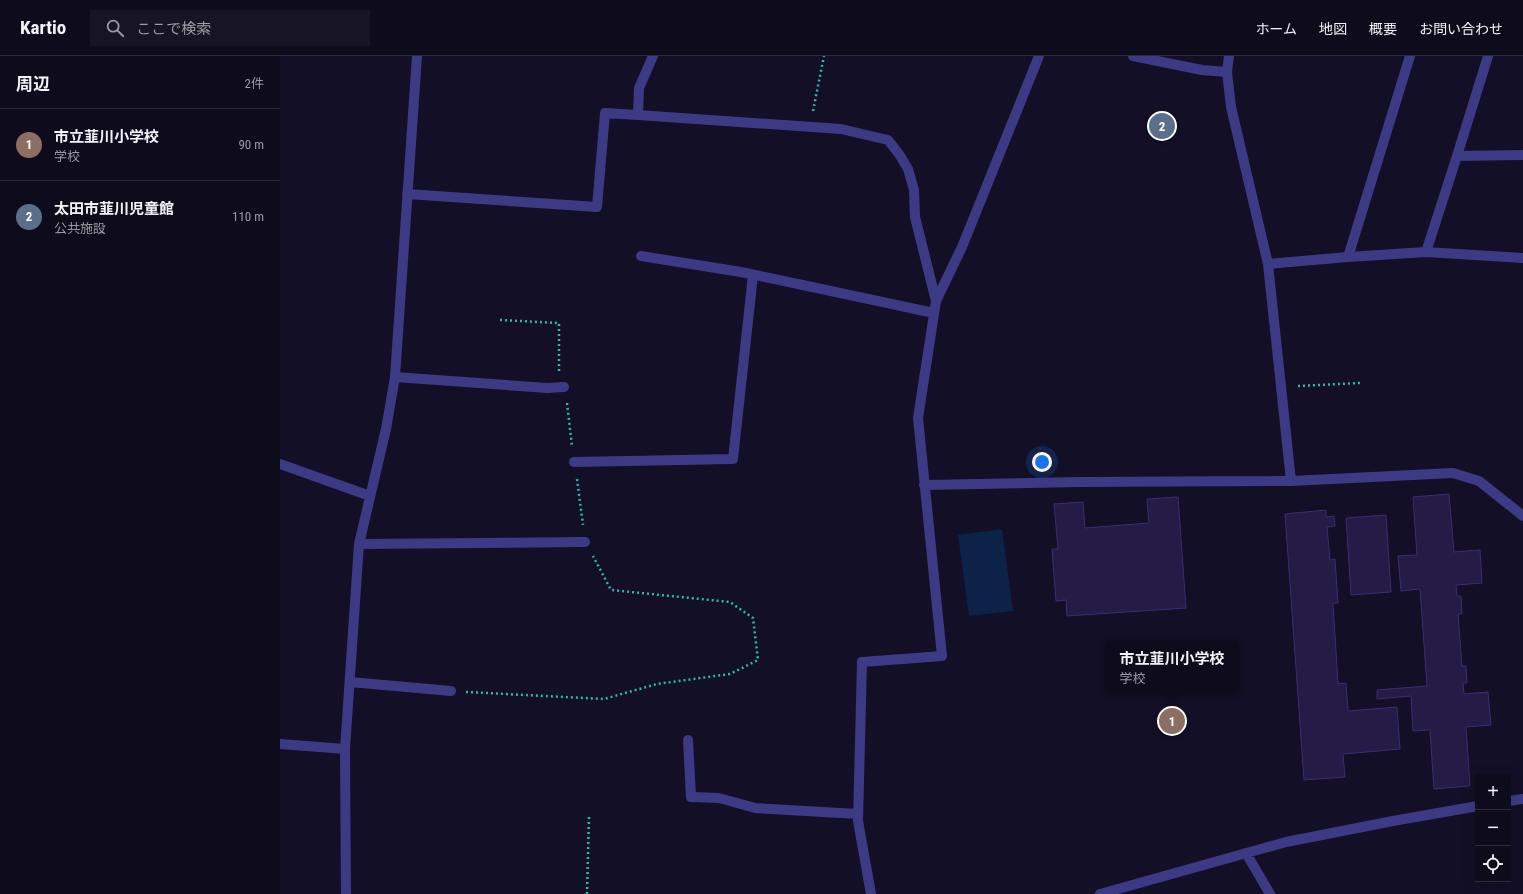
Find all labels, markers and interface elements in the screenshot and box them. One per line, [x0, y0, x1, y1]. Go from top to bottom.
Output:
search box [90, 10, 370, 46]
text: Kartio [20, 16, 66, 39]
icon: search [104, 17, 126, 39]
text: ここで検索 [136, 20, 211, 38]
text: ホーム [1255, 21, 1297, 37]
text: 地図 [1319, 21, 1347, 37]
text: 概要 [1369, 21, 1397, 37]
text: お問い合わせ [1419, 21, 1503, 37]
text: 周辺 [16, 74, 50, 94]
text: 2件 [245, 76, 264, 91]
pin: 2 [1149, 111, 1175, 141]
text: 市立韮川小学校 [54, 128, 159, 146]
text: 1 [26, 137, 32, 152]
text: 90 m [238, 137, 264, 152]
text: 学校 [54, 149, 80, 164]
text: 太田市韮川児童館 [54, 200, 174, 218]
text: 2 [26, 209, 32, 224]
text: 110 m [232, 209, 264, 224]
text: 公共施設 [54, 221, 106, 236]
your location [1032, 452, 1052, 472]
popup [1105, 641, 1239, 693]
text: 市立韮川小学校 [1119, 650, 1225, 668]
text: 学校 [1119, 671, 1146, 686]
pin: 1 [1159, 706, 1185, 736]
map controls [1475, 774, 1511, 882]
button: + [1475, 774, 1511, 810]
button: − [1475, 810, 1511, 846]
button: locate [1475, 846, 1511, 882]

